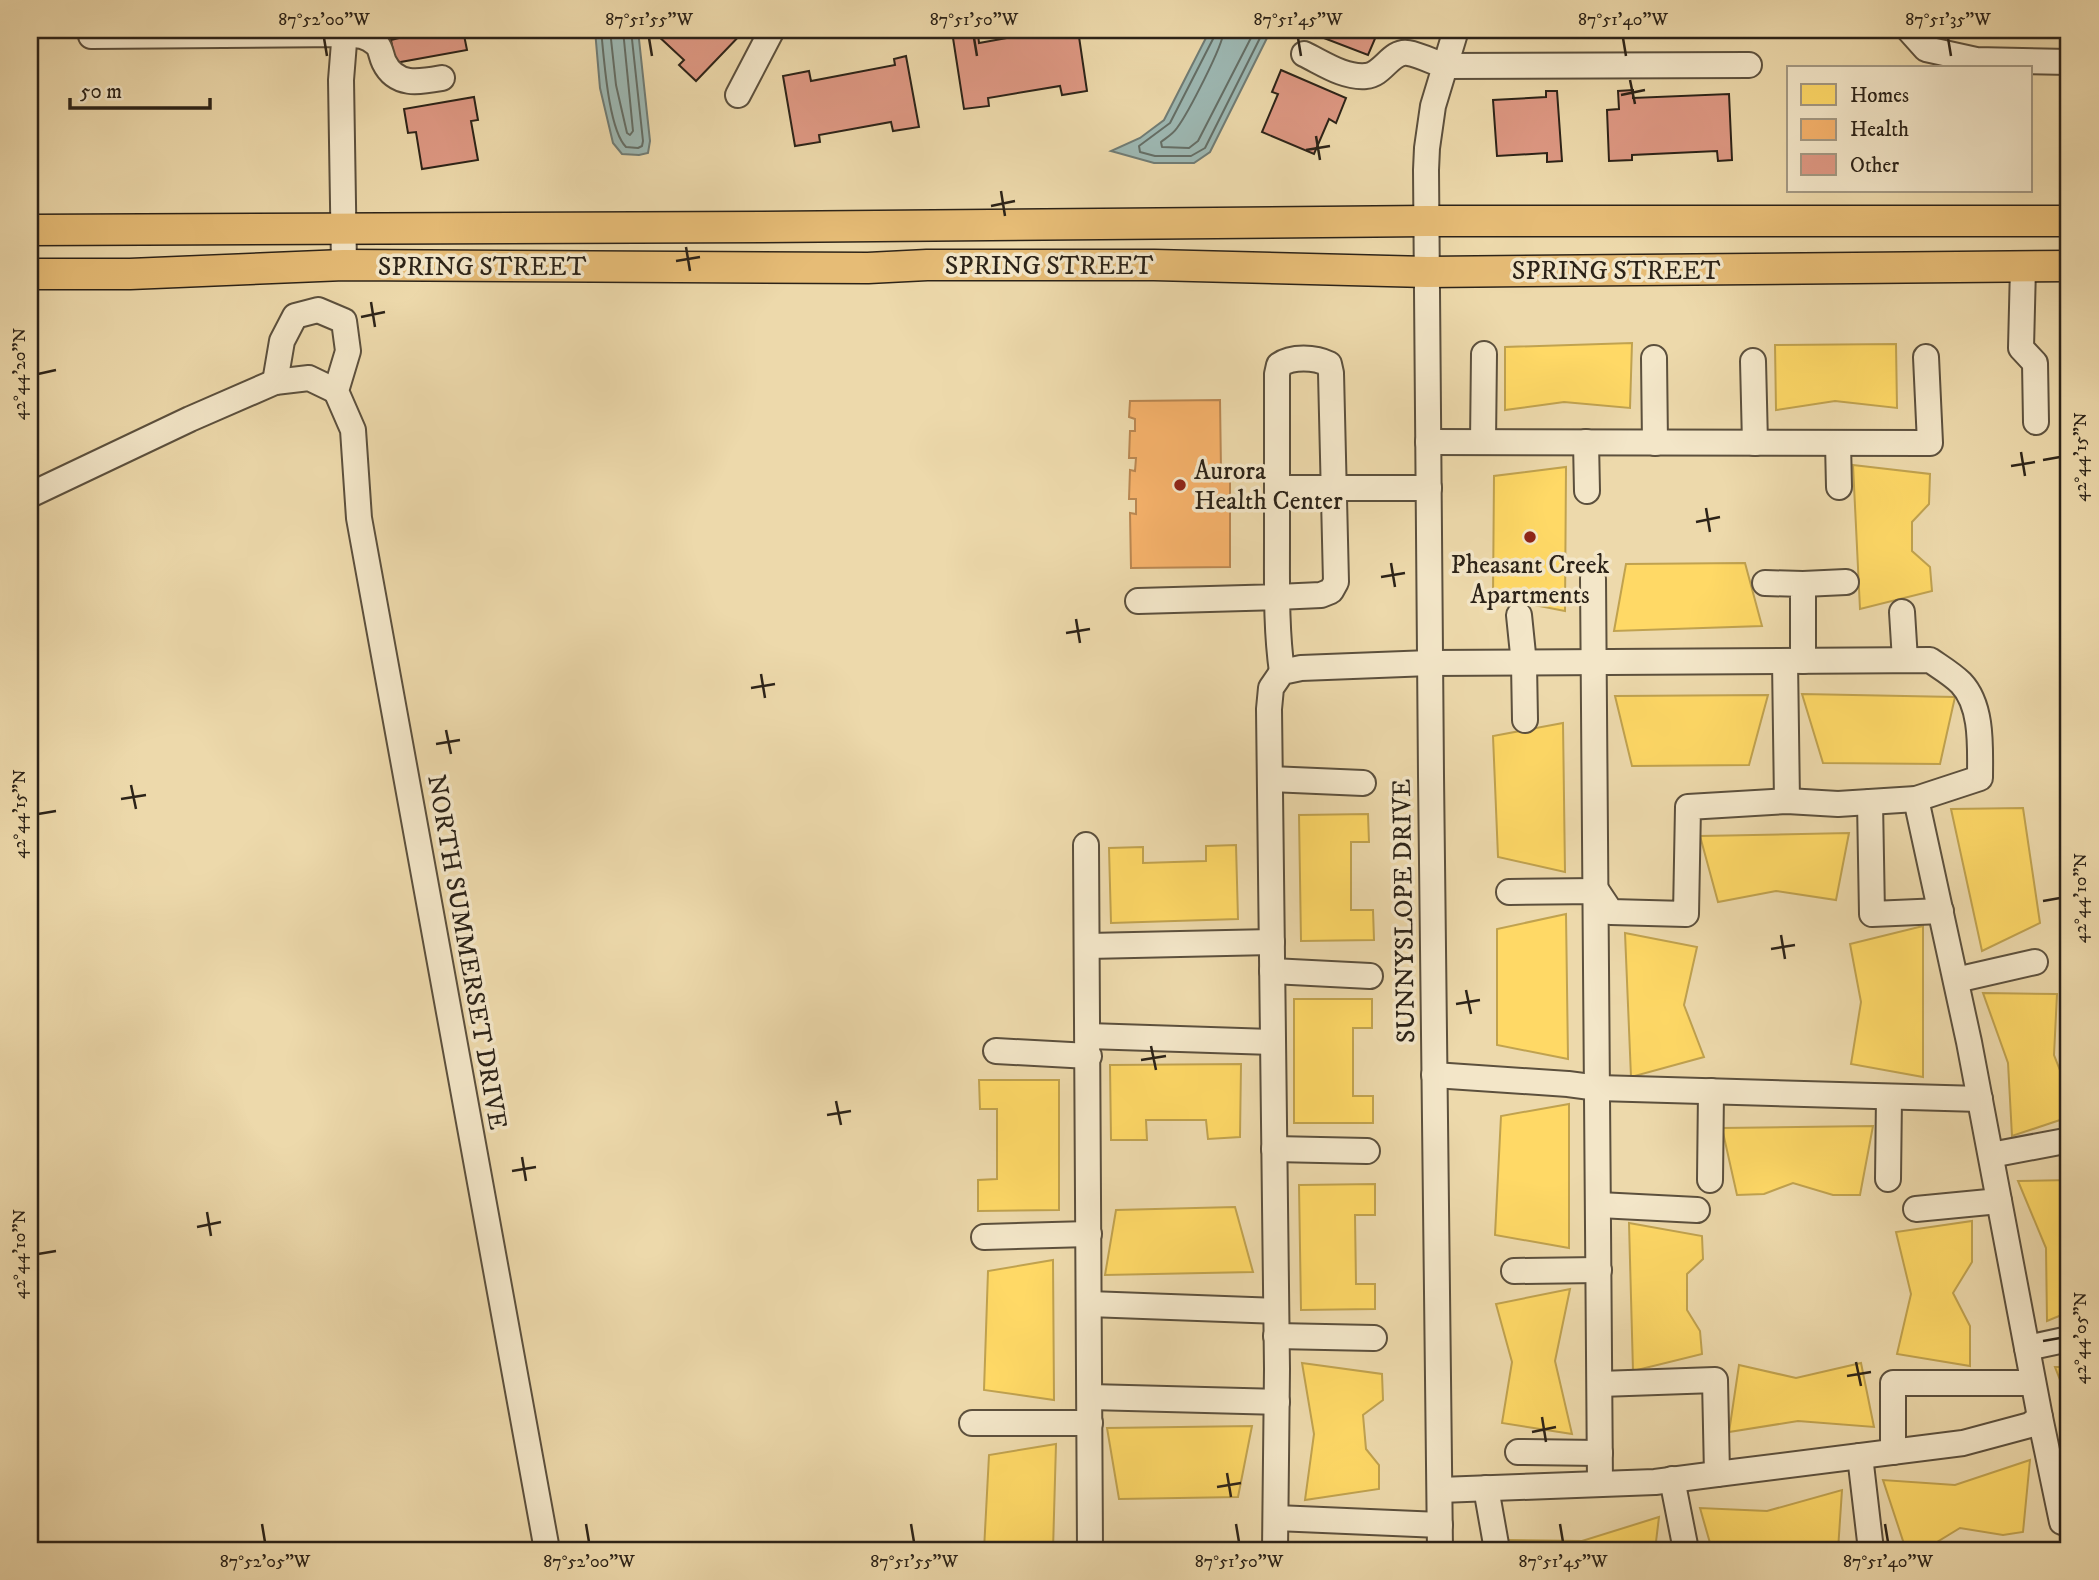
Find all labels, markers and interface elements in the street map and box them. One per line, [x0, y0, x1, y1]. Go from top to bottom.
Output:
text: 87°52'00"W [278, 9, 370, 31]
text: 87°51'55"W [605, 9, 693, 31]
text: 87°51'50"W [930, 9, 1019, 31]
text: 87°51'45"W [1253, 9, 1343, 31]
text: 87°51'40"W [1578, 9, 1668, 31]
text: 87°51'35"W [1905, 9, 1991, 31]
scale bar [70, 66, 210, 110]
legend [1787, 66, 2032, 192]
text: 50 m [80, 79, 122, 105]
text: Homes [1850, 83, 1909, 109]
text: Health [1850, 117, 1909, 143]
text: Other [1850, 153, 1899, 179]
street label: SPRING STREET [945, 250, 1154, 283]
street label: SPRING STREET [378, 251, 587, 284]
street label: SPRING STREET [1512, 255, 1721, 288]
text: 42°44'20"N [9, 328, 31, 420]
text: 42°44'15"N [2070, 412, 2092, 502]
place label: Aurora Health Center [1194, 455, 1343, 518]
marker: Aurora Health Center [1172, 477, 1188, 493]
marker: Pheasant Creek Apartments [1522, 529, 1538, 545]
place label: Pheasant Creek Apartments [1451, 549, 1609, 612]
text: 42°44'15"N [9, 769, 31, 859]
street label: NORTH SUMMERSET DRIVE [419, 772, 514, 1132]
street label: SUNNYSLOPE DRIVE [1386, 778, 1423, 1044]
text: 42°44'10"N [2070, 853, 2092, 943]
text: 42°44'10"N [9, 1209, 31, 1299]
text: 42°44'05"N [2070, 1291, 2092, 1384]
text: 87°52'05"W [220, 1551, 311, 1573]
text: 87°52'00"W [543, 1551, 635, 1573]
text: 87°51'55"W [870, 1551, 958, 1573]
text: 87°51'50"W [1195, 1551, 1284, 1573]
text: 87°51'45"W [1518, 1551, 1608, 1573]
text: 87°51'40"W [1843, 1551, 1933, 1573]

